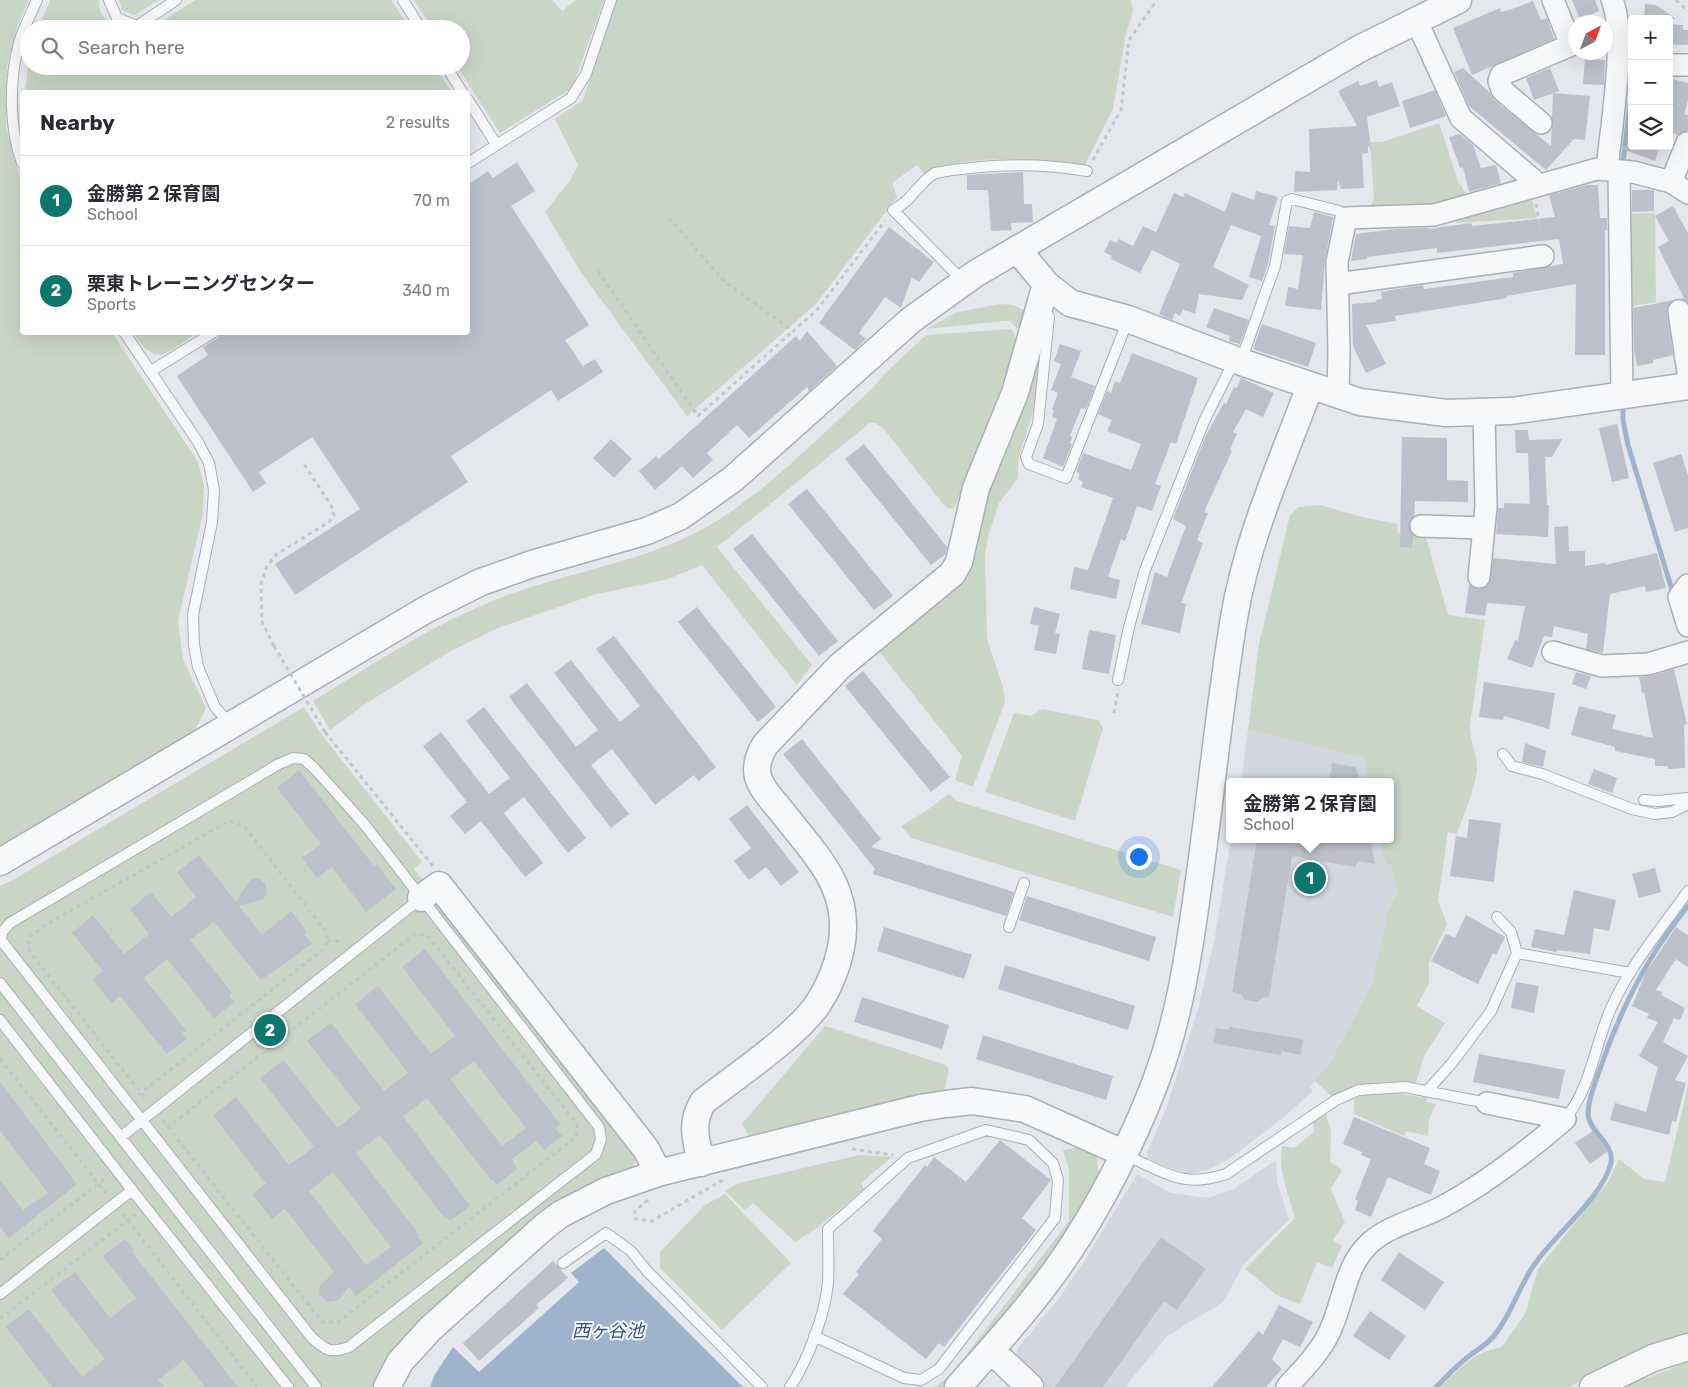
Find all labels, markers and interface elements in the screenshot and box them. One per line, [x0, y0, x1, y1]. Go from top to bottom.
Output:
north arrow [1568, 15, 1613, 60]
map controls [1628, 15, 1673, 150]
button: + [1628, 15, 1673, 60]
search box [20, 20, 470, 75]
icon: search [38, 34, 66, 62]
text: Search here [78, 36, 185, 59]
button: − [1628, 60, 1673, 105]
button: layers [1628, 105, 1673, 150]
text: Nearby [40, 110, 115, 135]
text: 2 results [386, 113, 450, 132]
text: 金勝第２保育園 [87, 182, 220, 205]
text: 1 [52, 191, 60, 210]
text: 70 m [413, 191, 450, 210]
text: School [87, 205, 138, 224]
text: 栗東トレーニングセンター [87, 272, 315, 295]
text: 2 [51, 281, 61, 300]
text: 340 m [402, 281, 450, 300]
text: Sports [87, 295, 136, 314]
popup [1226, 778, 1394, 843]
text: 金勝第２保育園 [1243, 792, 1377, 815]
text: School [1243, 815, 1294, 834]
your location [1126, 844, 1152, 870]
pin: 1 [1294, 859, 1326, 897]
pin: 2 [254, 1011, 286, 1049]
water label: 西ヶ谷池 [572, 1320, 646, 1342]

